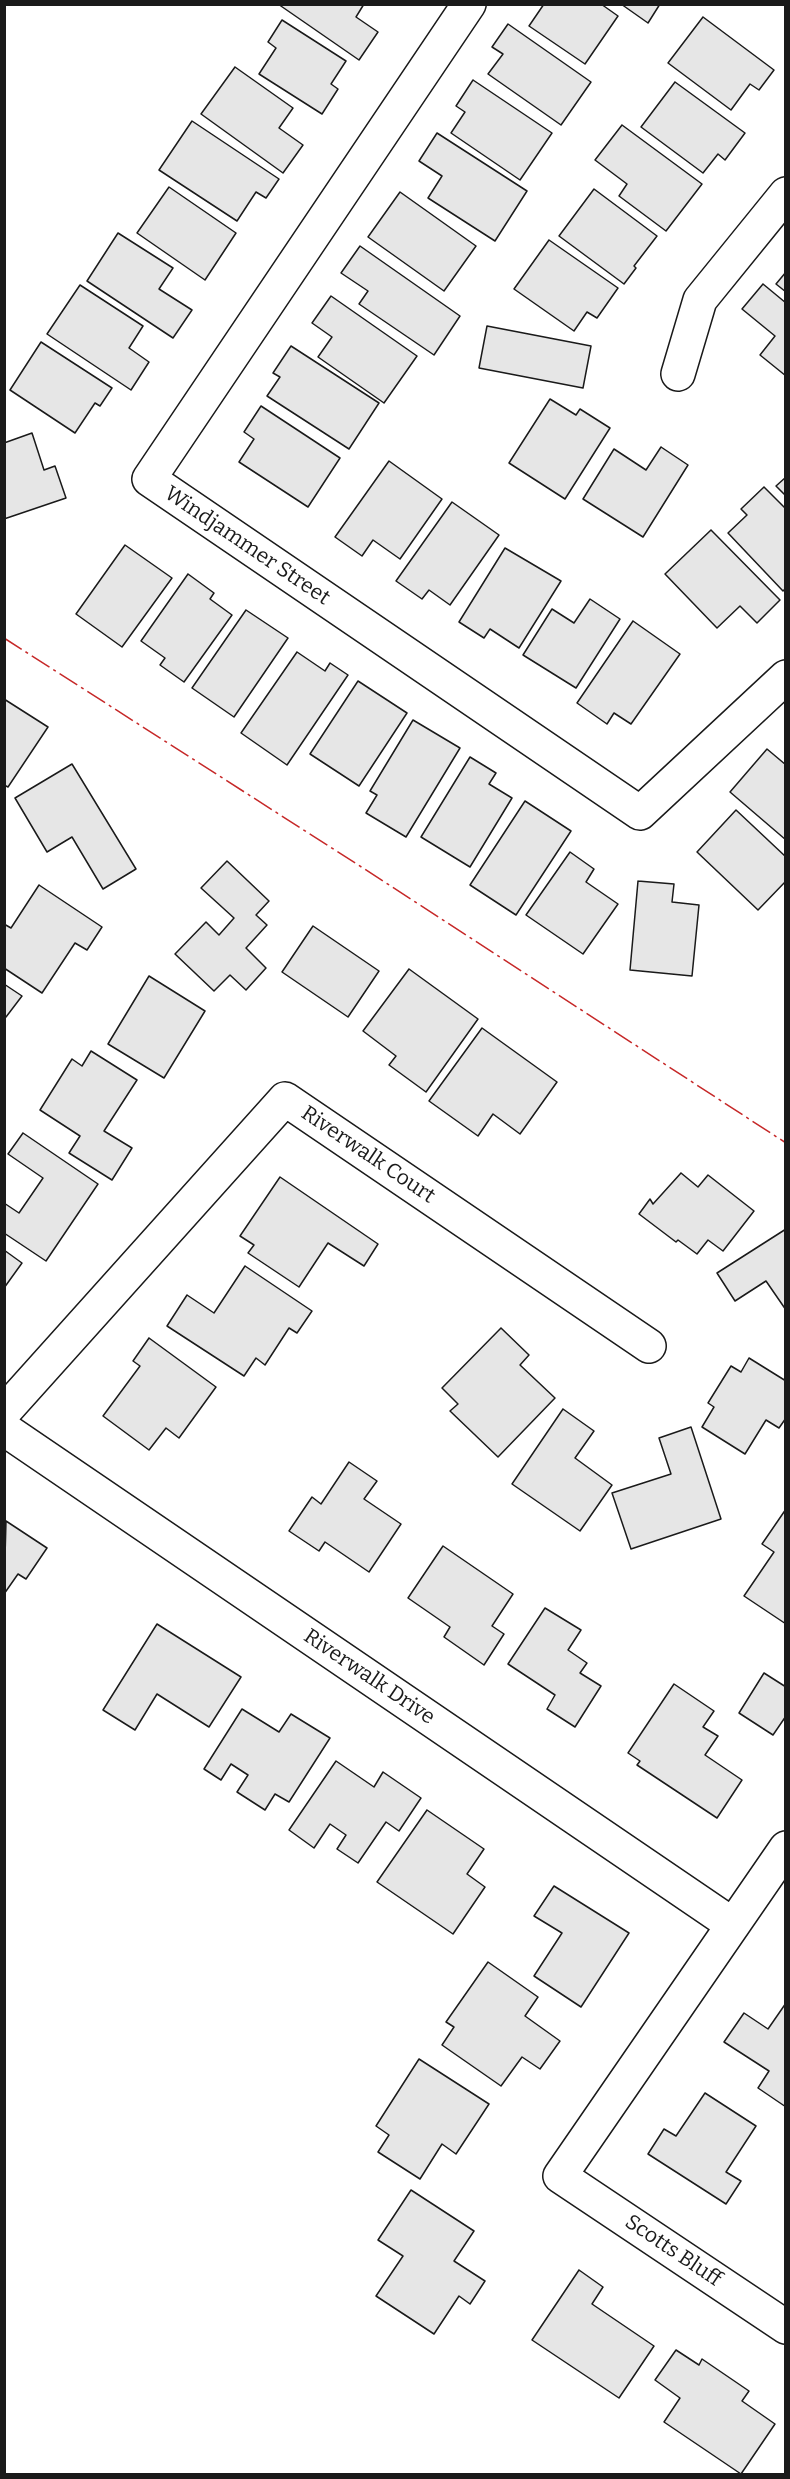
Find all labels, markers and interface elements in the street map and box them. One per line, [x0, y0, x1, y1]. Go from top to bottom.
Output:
street label: Windjammer Street [159, 481, 335, 611]
street label: Riverwalk Court [296, 1101, 440, 1209]
street label: Riverwalk Drive [299, 1624, 439, 1730]
street label: Scotts Bluff [620, 2210, 726, 2292]

